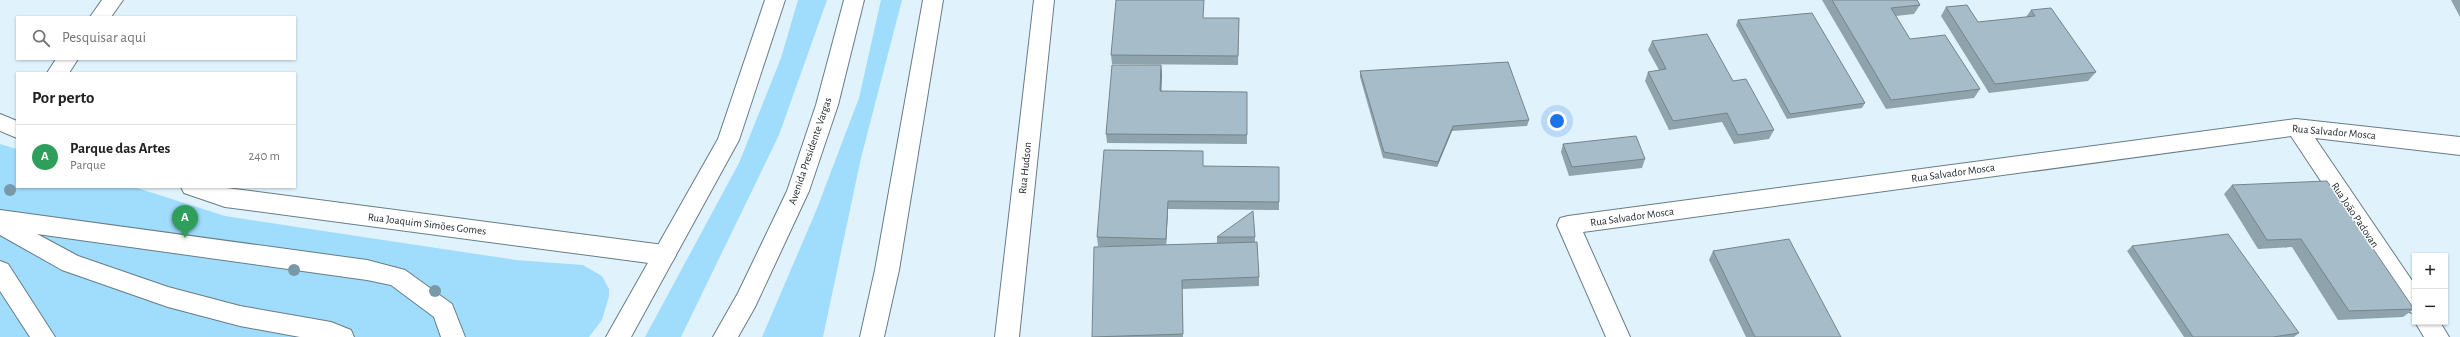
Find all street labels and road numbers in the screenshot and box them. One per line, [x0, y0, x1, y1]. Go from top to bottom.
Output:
street label: Avenida Presidente Vargas [786, 96, 834, 206]
street label: Rua Salvador Mosca [2292, 123, 2376, 141]
street label: Rua Hudson [1017, 141, 1033, 195]
street label: Rua Salvador Mosca [1911, 162, 1995, 184]
street label: Rua João Padovan [2329, 180, 2381, 250]
street label: Rua Salvador Mosca [1590, 206, 1674, 228]
street label: Rua Joaquim Simões Gomes [367, 211, 487, 237]

